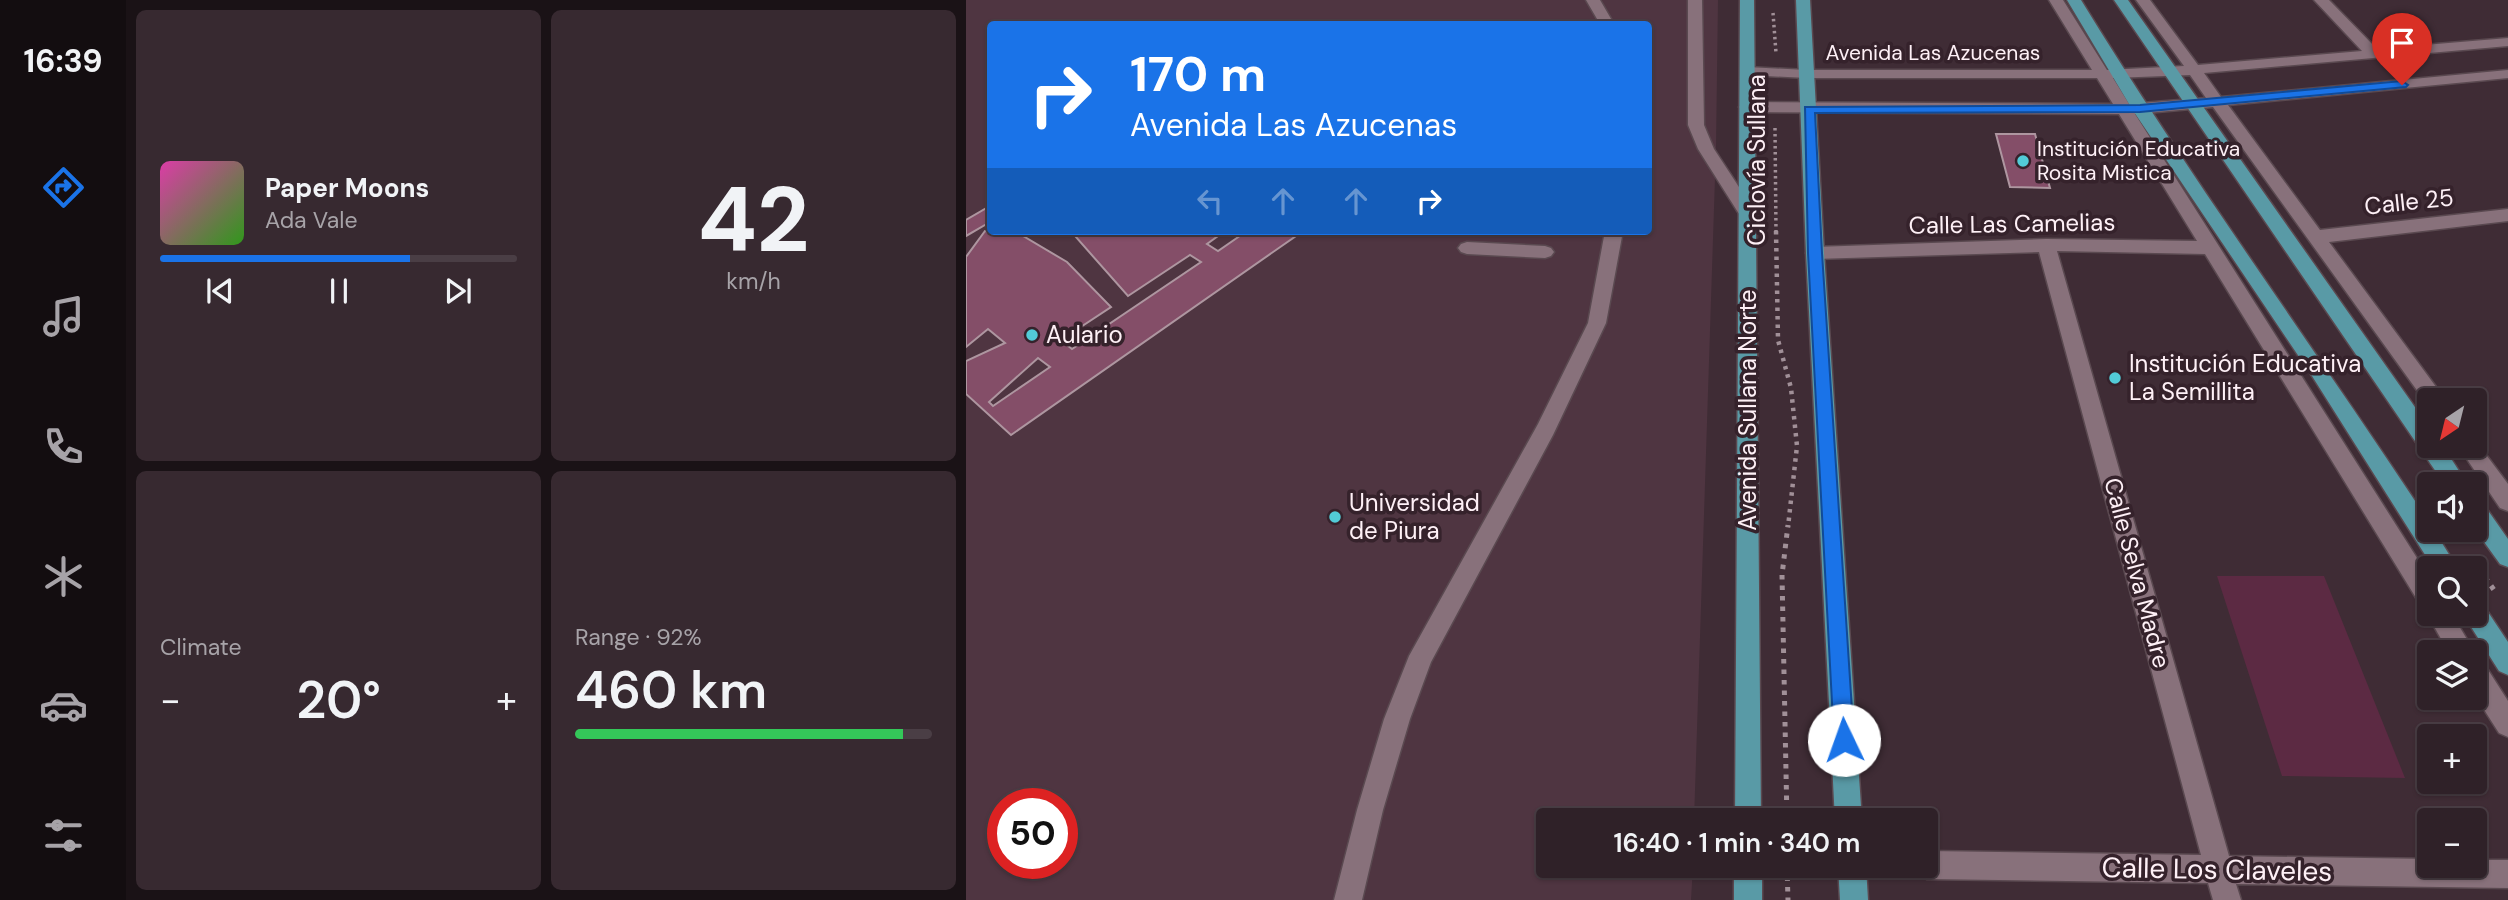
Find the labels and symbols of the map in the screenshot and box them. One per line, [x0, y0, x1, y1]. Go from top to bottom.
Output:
pin [2372, 13, 2432, 85]
street label: Avenida Las Azucenas [1826, 39, 2040, 67]
street label: Ciclovía Sullana [1741, 74, 1772, 246]
place label: Institución Educativa Rosita Mistica [2037, 135, 2240, 187]
marker: Institución Educativa Rosita Mistica [2015, 153, 2031, 169]
street label: Calle 25 [2363, 181, 2455, 222]
street label: Calle Las Camelias [1908, 206, 2116, 241]
street label: Avenida Sullana Norte [1732, 289, 1763, 531]
place label: Aulario [1046, 319, 1123, 350]
marker: Aulario [1024, 327, 1040, 343]
place label: Institución Educativa La Semillita [2129, 348, 2361, 407]
marker: Institución Educativa La Semillita [2107, 370, 2123, 386]
north arrow [2417, 388, 2487, 458]
street label: Calle Selva Madre [2097, 474, 2178, 671]
place label: Universidad de Piura [1349, 487, 1480, 546]
marker: Universidad de Piura [1327, 509, 1343, 525]
position arrow [1807, 703, 1881, 777]
speed limit sign: 50 [987, 788, 1078, 879]
street label: Calle Los Claveles [2101, 849, 2333, 890]

